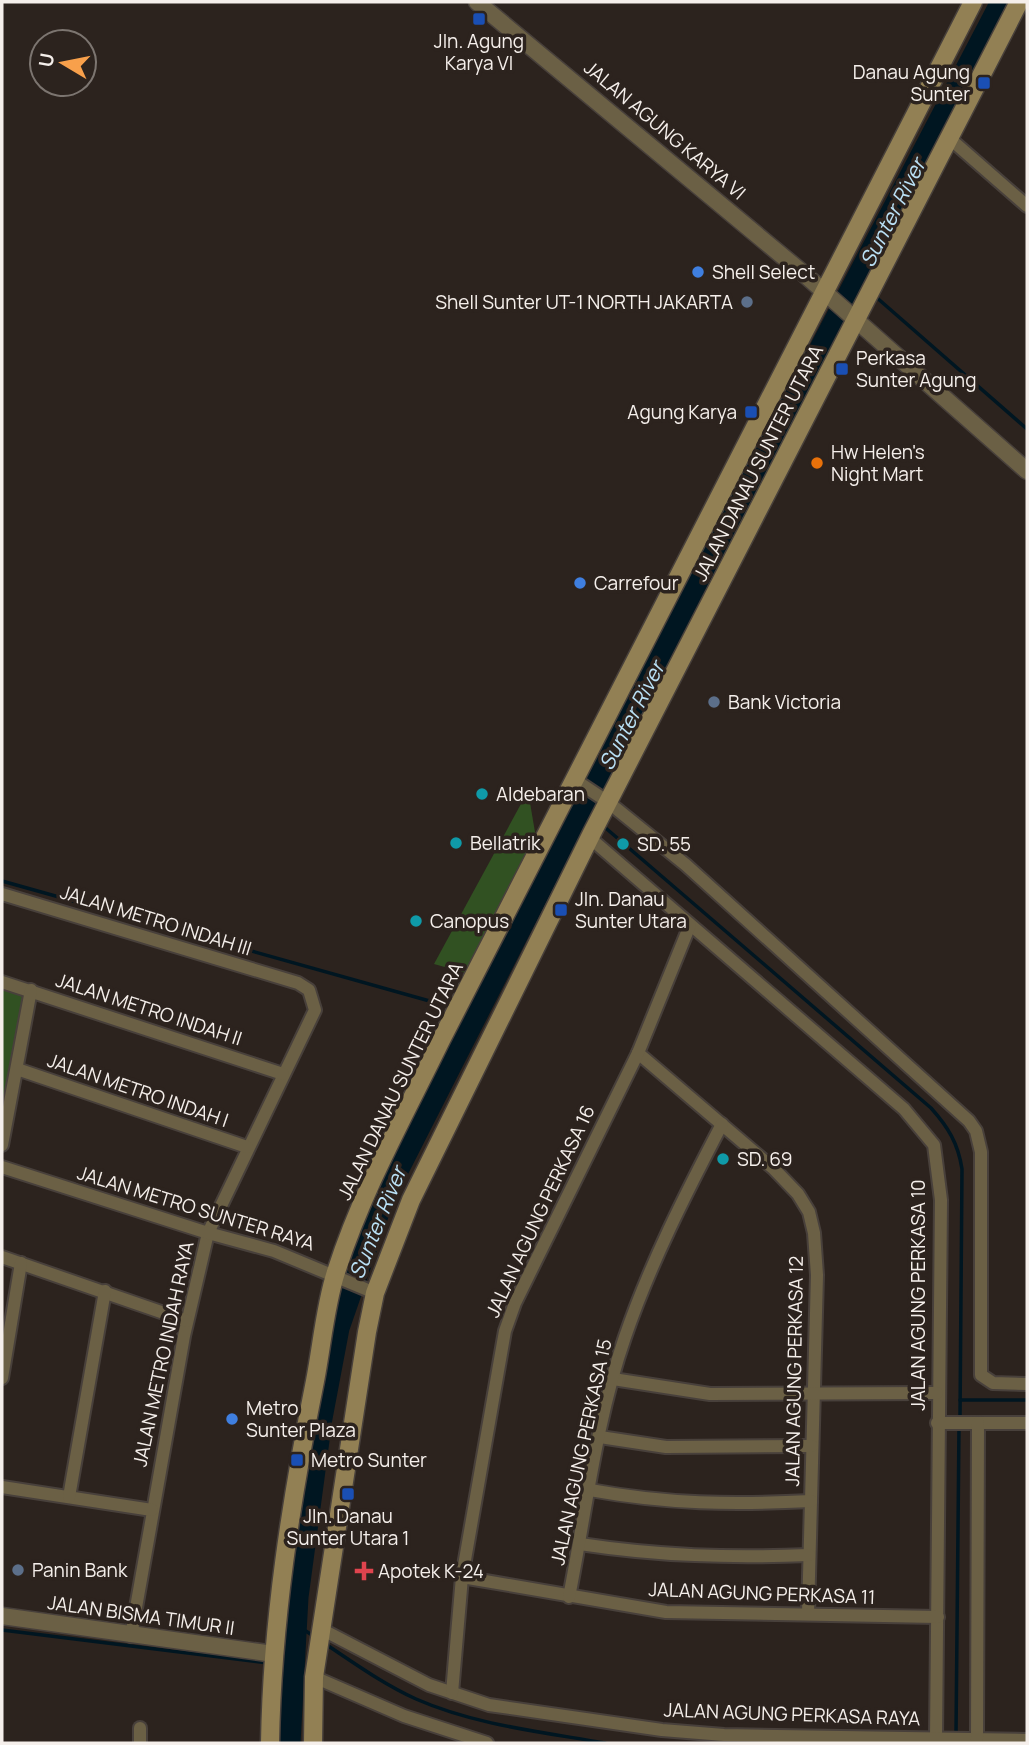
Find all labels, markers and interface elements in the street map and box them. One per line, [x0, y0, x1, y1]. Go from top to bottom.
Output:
marker: Jln. Agung Karya VI [471, 11, 487, 27]
north arrow [28, 28, 98, 98]
place label: Jln. Agung Karya VI [434, 28, 524, 76]
text: U [32, 51, 60, 69]
street label: JALAN AGUNG KARYA VI [579, 55, 751, 205]
place label: Danau Agung Sunter [853, 59, 970, 107]
marker: Danau Agung Sunter [976, 75, 992, 91]
water label: Sunter River [853, 151, 933, 272]
place label: Shell Select [712, 259, 815, 285]
marker: Shell Select [690, 264, 706, 280]
place label: Shell Sunter UT-1 NORTH JAKARTA [435, 289, 733, 315]
marker: Shell Sunter UT-1 NORTH JAKARTA [739, 294, 755, 310]
street label: JALAN DANAU SUNTER UTARA [687, 341, 829, 585]
place label: Perkasa Sunter Agung [856, 345, 976, 393]
marker: Perkasa Sunter Agung [834, 361, 850, 377]
place label: Agung Karya [627, 399, 737, 425]
marker: Agung Karya [743, 404, 759, 420]
place label: Hw Helen's Night Mart [831, 439, 925, 487]
marker: Hw Helen's Night Mart [809, 455, 825, 471]
place label: Carrefour [594, 570, 679, 596]
marker: Carrefour [572, 575, 588, 591]
water label: Sunter River [592, 654, 672, 775]
place label: Bank Victoria [728, 689, 841, 715]
marker: Bank Victoria [706, 694, 722, 710]
place label: Aldebaran [496, 781, 585, 807]
marker: Aldebaran [474, 786, 490, 802]
place label: Bellatrik [470, 830, 541, 856]
place label: SD. 55 [637, 831, 691, 857]
marker: Bellatrik [448, 835, 464, 851]
marker: SD. 55 [615, 836, 631, 852]
street label: JALAN METRO INDAH III [57, 879, 255, 961]
place label: Jln. Danau Sunter Utara [575, 886, 687, 934]
marker: Jln. Danau Sunter Utara [553, 902, 569, 918]
place label: Canopus [430, 908, 509, 934]
marker: Canopus [408, 913, 424, 929]
street label: JALAN DANAU SUNTER UTARA [331, 958, 469, 1204]
street label: JALAN METRO INDAH II [53, 967, 245, 1051]
street label: JALAN METRO INDAH I [44, 1047, 232, 1133]
street label: JALAN AGUNG PERKASA 16 [479, 1101, 601, 1321]
place label: SD. 69 [737, 1146, 793, 1172]
marker: SD. 69 [715, 1151, 731, 1167]
street label: JALAN METRO SUNTER RAYA [74, 1159, 318, 1257]
water label: Sunter River [342, 1160, 413, 1283]
street label: JALAN AGUNG PERKASA 10 [905, 1179, 931, 1411]
street label: JALAN METRO INDAH RAYA [126, 1239, 200, 1469]
street label: JALAN AGUNG PERKASA 12 [779, 1255, 809, 1487]
street label: JALAN AGUNG PERKASA 15 [544, 1336, 618, 1568]
place label: Metro Sunter Plaza [246, 1395, 356, 1443]
marker: Metro Sunter Plaza [224, 1411, 240, 1427]
place label: Metro Sunter [311, 1447, 427, 1473]
marker: Metro Sunter [289, 1452, 305, 1468]
marker: Jln. Danau Sunter Utara 1 [340, 1486, 356, 1502]
place label: Jln. Danau Sunter Utara 1 [286, 1503, 410, 1551]
place label: Panin Bank [32, 1557, 128, 1583]
place label: Apotek K-24 [378, 1558, 484, 1584]
marker: Panin Bank [10, 1562, 26, 1578]
marker: Apotek K-24 [356, 1563, 372, 1579]
street label: JALAN AGUNG PERKASA 11 [648, 1576, 876, 1610]
street label: JALAN BISMA TIMUR II [46, 1589, 236, 1641]
street label: JALAN AGUNG PERKASA RAYA [663, 1697, 921, 1731]

